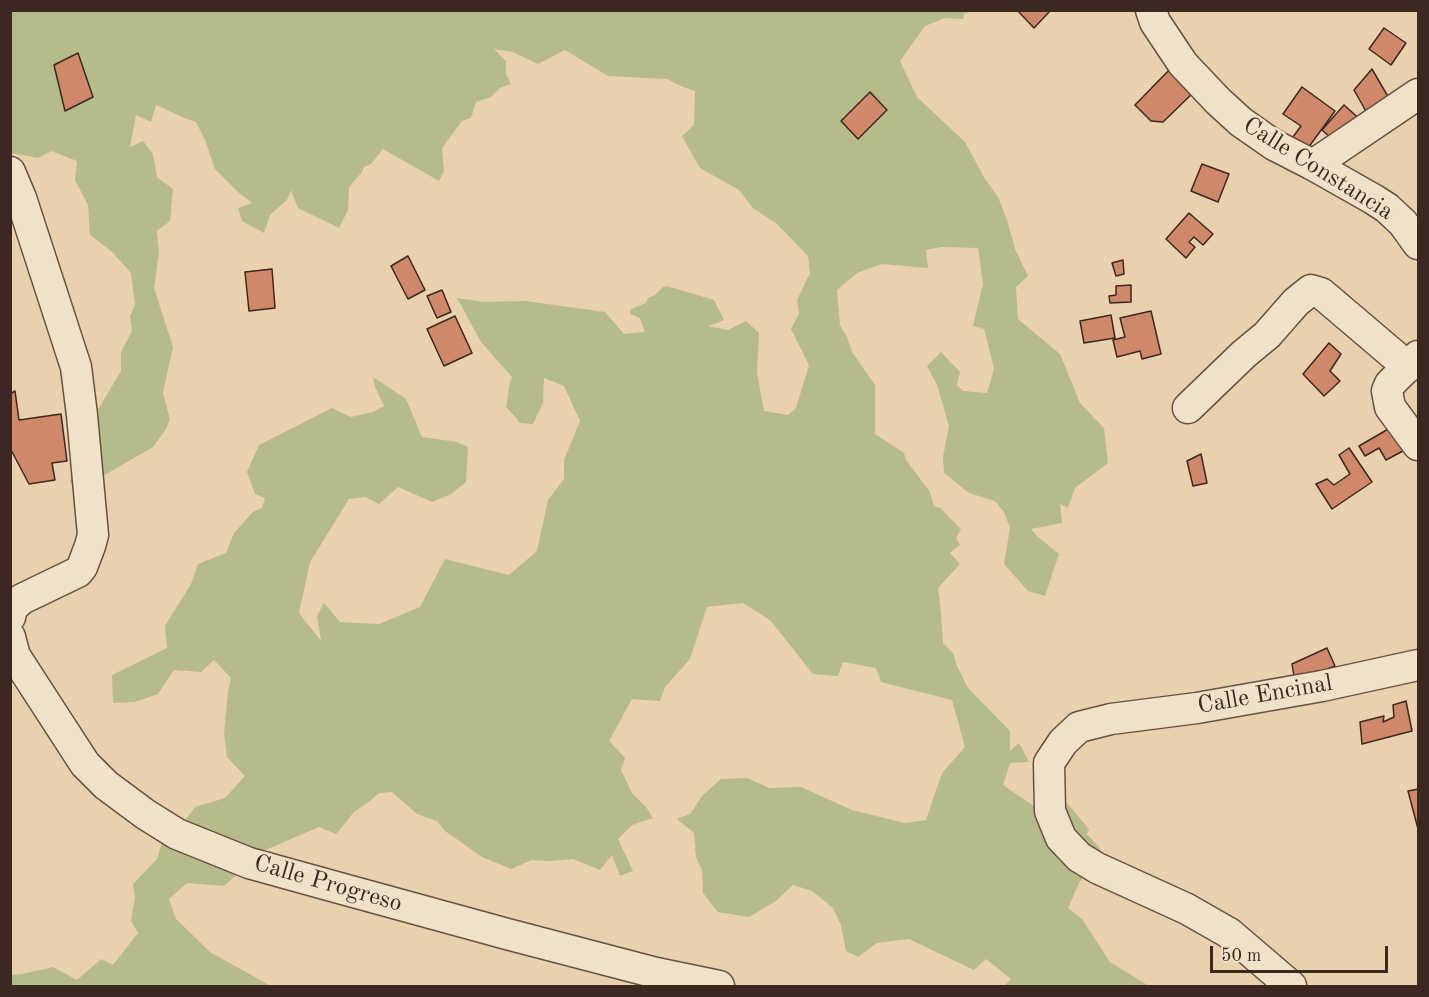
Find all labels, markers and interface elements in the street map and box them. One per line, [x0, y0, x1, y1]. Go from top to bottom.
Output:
street label: Calle Constancia [1237, 111, 1399, 227]
street label: Calle Encinal [1195, 669, 1335, 721]
street label: Calle Progreso [251, 849, 405, 919]
scale bar [1213, 934, 1392, 972]
text: 50 m [1221, 947, 1261, 965]

